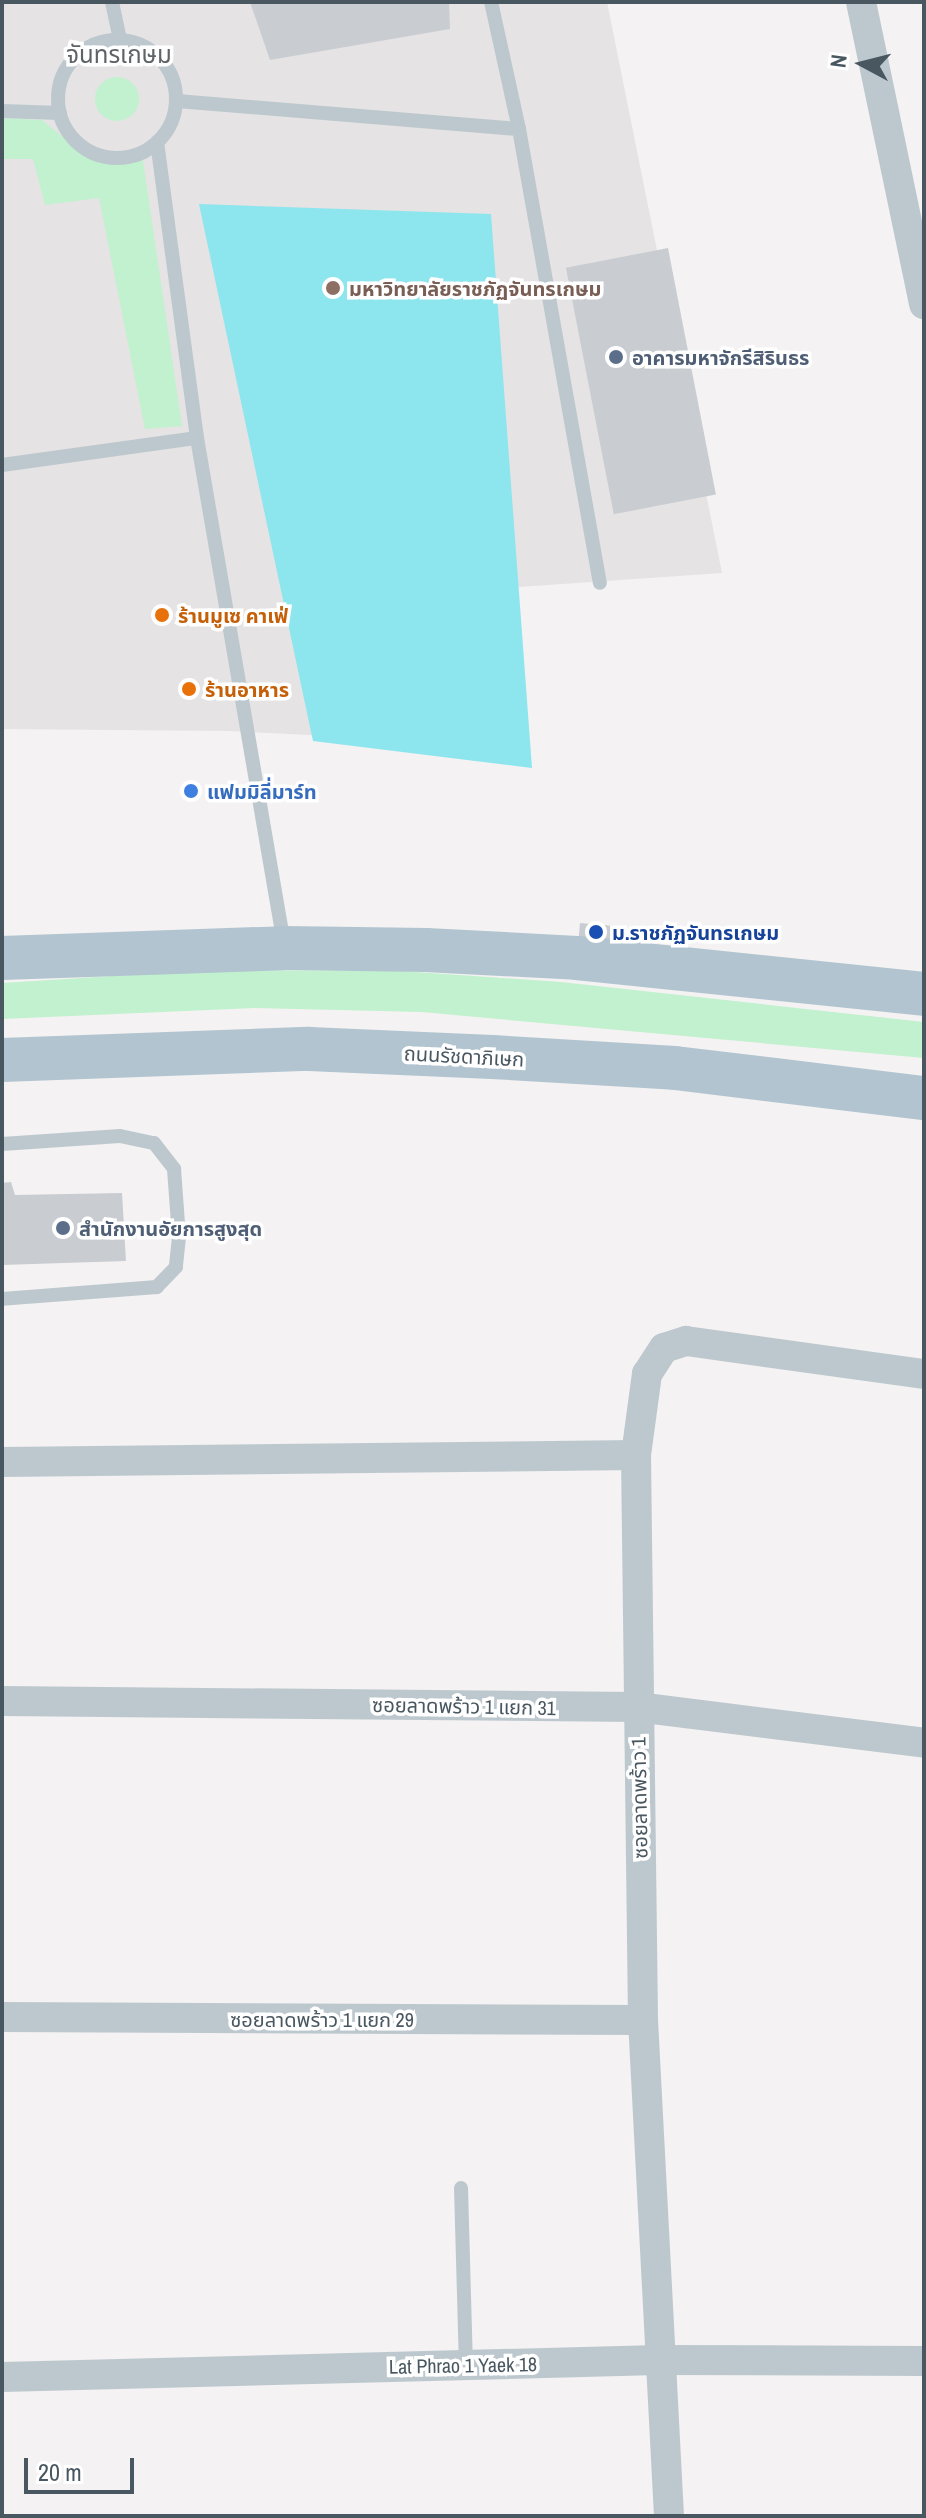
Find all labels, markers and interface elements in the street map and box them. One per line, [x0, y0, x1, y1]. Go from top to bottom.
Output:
north arrow [822, 24, 902, 104]
district label: จันทรเกษม [66, 41, 172, 69]
text: N [822, 53, 854, 69]
place label: มหาวิทยาลัยราชภัฏจันทรเกษม [349, 276, 601, 300]
marker: มหาวิทยาลัยราชภัฏจันทรเกษม [324, 279, 342, 297]
place label: อาคารมหาจักรีสิรินธร [632, 345, 809, 369]
marker: อาคารมหาจักรีสิรินธร [607, 348, 625, 366]
place label: ร้านมูเซ คาเฟ่ [178, 603, 288, 627]
marker: ร้านมูเซ คาเฟ่ [153, 606, 171, 624]
place label: ร้านอาหาร [205, 677, 289, 701]
marker: ร้านอาหาร [180, 680, 198, 698]
place label: แฟมมิลี่มาร์ท [207, 779, 317, 803]
marker: แฟมมิลี่มาร์ท [182, 782, 200, 800]
place label: ม.ราชภัฏจันทรเกษม [612, 920, 779, 944]
marker: ม.ราชภัฏจันทรเกษม [587, 923, 605, 941]
street label: ถนนรัชดาภิเษก [403, 1041, 525, 1071]
place label: สำนักงานอัยการสูงสุด [79, 1216, 262, 1240]
marker: สำนักงานอัยการสูงสุด [54, 1219, 72, 1237]
street label: ซอยลาดพร้าว 1 แยก 31 [372, 1692, 556, 1720]
street label: ซอยลาดพร้าว 1 [626, 1737, 652, 1859]
street label: ซอยลาดพร้าว 1 แยก 29 [230, 2007, 414, 2031]
street label: Lat Phrao 1 Yaek 18 [389, 2352, 537, 2378]
scale bar [28, 2442, 138, 2492]
text: 20 m [38, 2456, 82, 2488]

